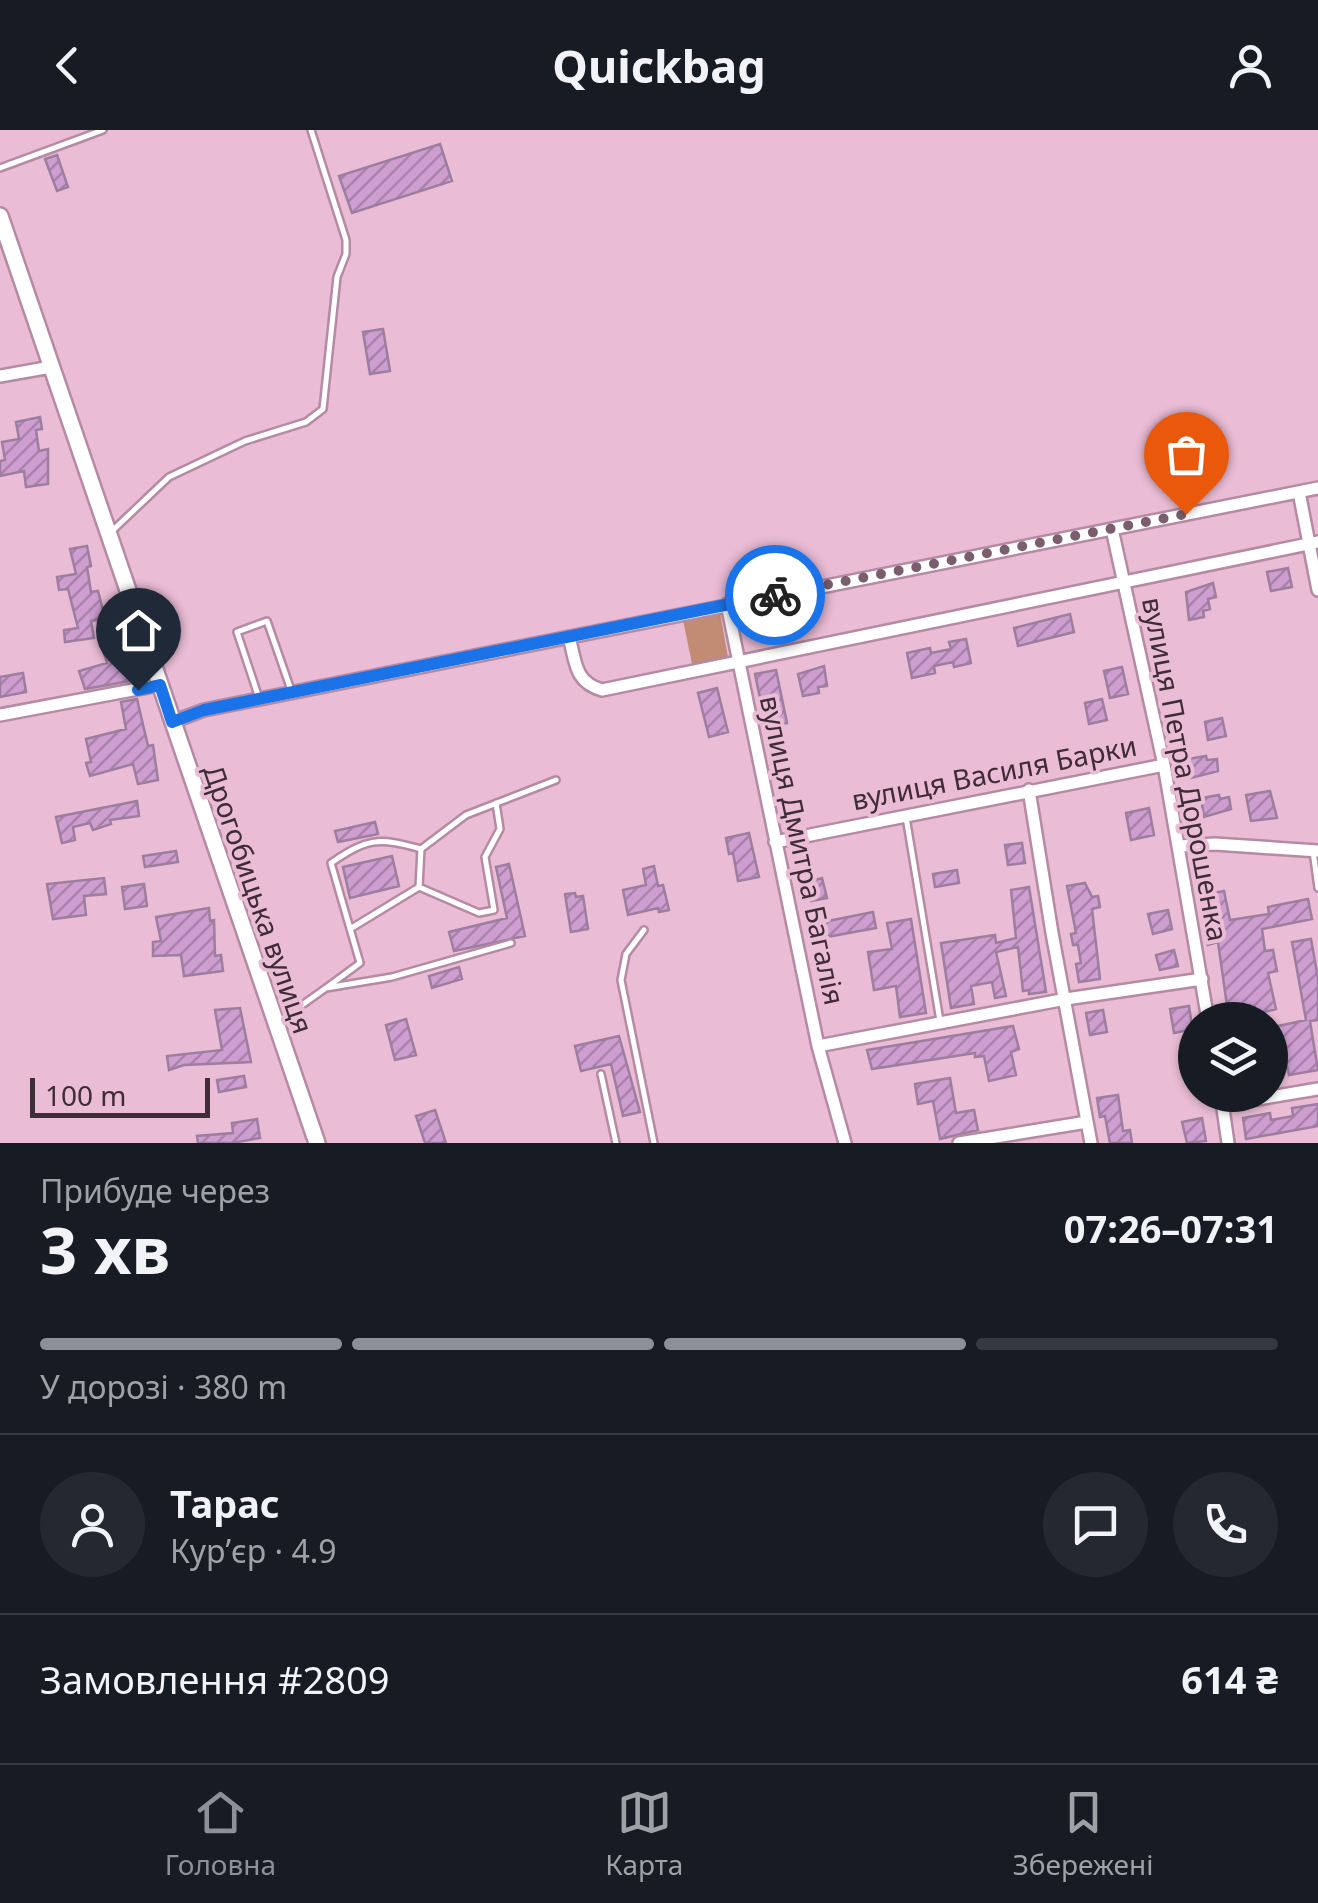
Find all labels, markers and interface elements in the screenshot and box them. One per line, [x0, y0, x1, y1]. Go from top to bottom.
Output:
text: Quickbag [552, 35, 766, 96]
icon: back [40, 38, 95, 93]
icon: person [1223, 38, 1278, 93]
pin [1144, 412, 1229, 515]
icon: bag [1159, 427, 1214, 482]
courier [725, 545, 825, 645]
icon: bike [748, 568, 803, 623]
pin [96, 588, 181, 691]
street label: вулиця Петра Дорошенка [1134, 594, 1238, 944]
icon: home [111, 603, 166, 658]
street label: вулиця Дмитра Багалія [752, 692, 854, 1008]
street label: вулиця Василя Барки [848, 726, 1140, 818]
street label: Дрогобицька вулиця [195, 760, 323, 1038]
map controls [1178, 1002, 1288, 1112]
button: layers [1178, 1002, 1288, 1112]
scale bar [30, 1073, 210, 1118]
text: 100 m [45, 1076, 127, 1114]
text: Прибуде через [40, 1169, 270, 1212]
text: 07:26–07:31 [1064, 1202, 1278, 1254]
text: 3 хв [40, 1205, 170, 1293]
text: У дорозі · 380 m [40, 1365, 287, 1408]
button: person [40, 1472, 145, 1577]
button: chat [1043, 1472, 1148, 1577]
button: phone [1173, 1472, 1278, 1577]
text: Тарас [170, 1477, 280, 1529]
text: Кур’єр · 4.9 [170, 1529, 337, 1572]
text: Замовлення #2809 [40, 1653, 389, 1705]
text: 614 ₴ [1181, 1653, 1278, 1705]
tab: Головна [165, 1785, 276, 1883]
tab: Карта [605, 1785, 683, 1883]
tab: Збережені [1013, 1785, 1153, 1883]

